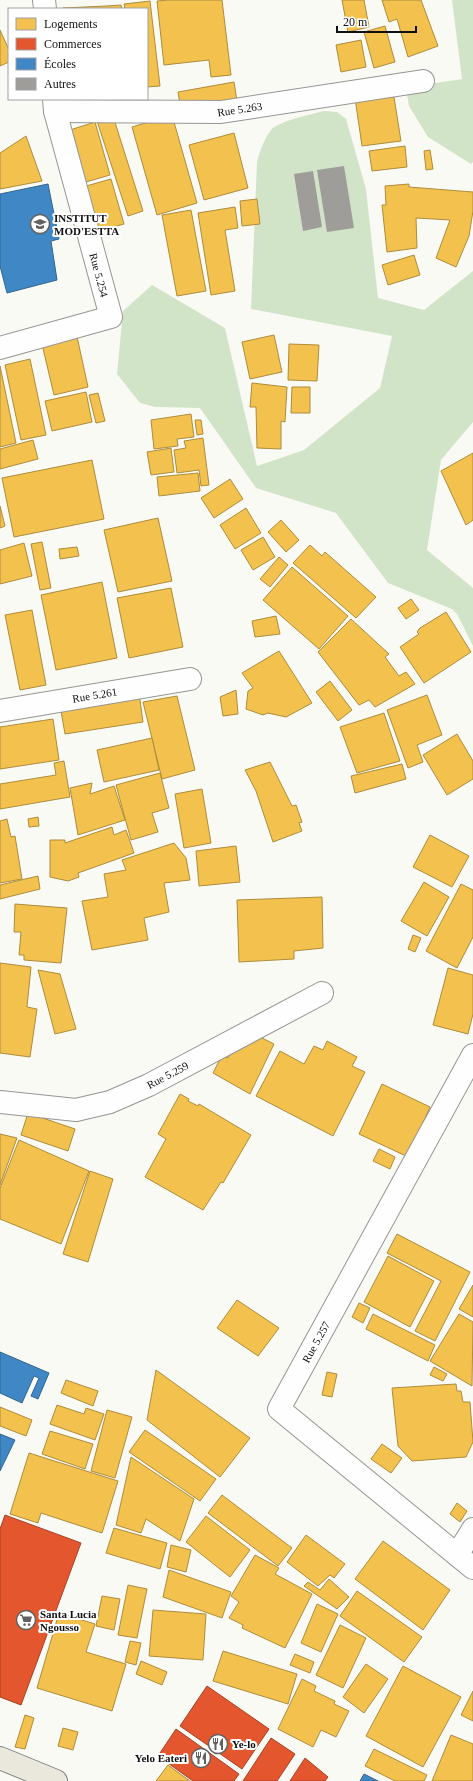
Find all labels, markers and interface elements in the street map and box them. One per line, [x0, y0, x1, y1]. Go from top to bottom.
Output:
legend [8, 8, 148, 100]
scale bar [337, 8, 416, 34]
text: 20 m [343, 15, 368, 29]
text: Logements [44, 17, 98, 31]
text: Commerces [44, 37, 102, 51]
text: Écoles [44, 57, 76, 71]
text: Autres [44, 77, 76, 91]
street label: Rue 5.263 [217, 100, 264, 118]
place label: INSTITUT MOD'ESTTA [54, 212, 119, 237]
school or university icon: INSTITUT MOD'ESTTA [29, 213, 51, 235]
street label: Rue 5.254 [87, 252, 111, 299]
street label: Rue 5.261 [71, 685, 118, 705]
street label: Rue 5.259 [145, 1059, 191, 1091]
street label: Rue 5.257 [300, 1319, 332, 1365]
place label: Santa Lucia Ngousso [40, 1608, 97, 1633]
supermarket icon: Santa Lucia Ngousso [15, 1609, 37, 1631]
restaurant icon: Ye-lo [207, 1733, 229, 1755]
place label: Ye-lo [232, 1738, 256, 1750]
restaurant icon: Yelo Eateri [190, 1747, 212, 1769]
place label: Yelo Eateri [135, 1752, 187, 1764]

